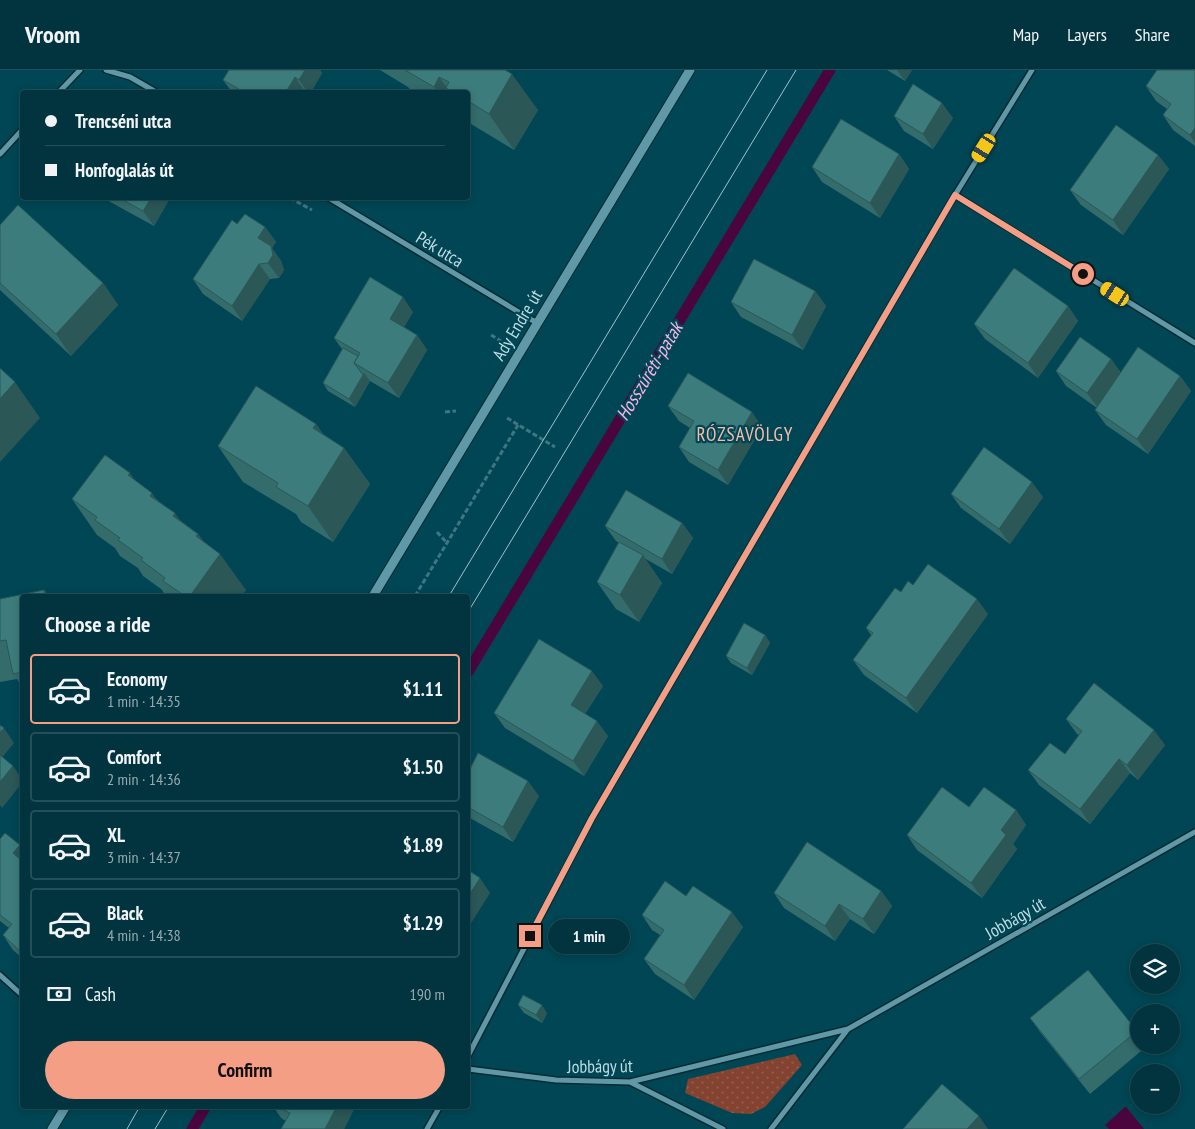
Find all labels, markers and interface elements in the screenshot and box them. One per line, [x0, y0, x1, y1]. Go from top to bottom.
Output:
text: Vroom [25, 19, 80, 50]
text: Map [1013, 23, 1039, 46]
text: Layers [1067, 23, 1107, 46]
text: Share [1135, 23, 1170, 46]
text: Trencséni utca [75, 109, 171, 133]
car [969, 131, 998, 165]
text: Honfoglalás út [75, 158, 174, 182]
street label: Pék utca [412, 226, 468, 272]
route start [1072, 263, 1094, 285]
car [1098, 280, 1131, 308]
street label: Ady Endre út [487, 285, 547, 365]
water label: Hosszúréti-patak [610, 315, 689, 424]
district label: RÓZSAVÖLGY [697, 422, 793, 446]
text: Choose a ride [45, 610, 150, 638]
icon: car [47, 667, 92, 712]
text: Economy [107, 667, 167, 691]
text: $1.11 [403, 677, 443, 701]
text: 1 min · 14:35 [107, 691, 181, 711]
icon: car [47, 745, 92, 790]
text: Comfort [107, 745, 161, 769]
text: $1.50 [403, 755, 443, 779]
text: 2 min · 14:36 [107, 769, 181, 789]
icon: car [47, 823, 92, 868]
text: XL [107, 823, 125, 847]
text: $1.89 [403, 833, 443, 857]
text: 3 min · 14:37 [107, 847, 181, 867]
street label: Jobbágy út [980, 892, 1049, 945]
icon: car [47, 901, 92, 946]
text: Black [107, 901, 143, 925]
text: $1.29 [403, 911, 443, 935]
callout: 1 min [548, 918, 630, 954]
text: 4 min · 14:38 [107, 925, 181, 945]
route end [519, 925, 541, 947]
text: 1 min [573, 926, 605, 946]
map controls [1130, 944, 1180, 1114]
button: layers [1130, 944, 1180, 994]
icon: cash [45, 980, 73, 1008]
text: Cash [85, 982, 116, 1006]
text: 190 m [410, 984, 445, 1004]
button: + [1130, 1004, 1180, 1054]
button: Confirm [45, 1041, 445, 1099]
street label: Jobbágy út [566, 1054, 633, 1078]
button: − [1130, 1064, 1180, 1114]

